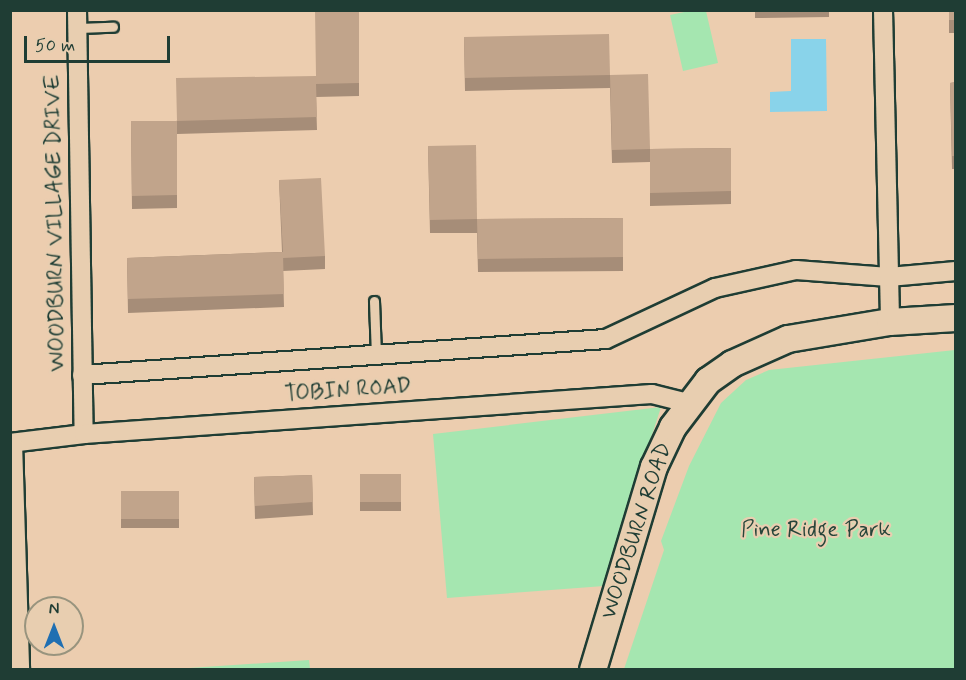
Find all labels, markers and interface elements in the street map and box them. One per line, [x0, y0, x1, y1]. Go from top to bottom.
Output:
scale bar [27, 24, 172, 62]
text: 50 m [35, 34, 75, 58]
street label: WOODBURN VILLAGE DRIVE [40, 76, 72, 370]
street label: TOBIN ROAD [283, 373, 413, 409]
street label: WOODBURN ROAD [596, 441, 678, 621]
park label: Pine Ridge Park [743, 518, 889, 544]
north arrow [24, 596, 84, 656]
text: N [49, 599, 59, 620]

